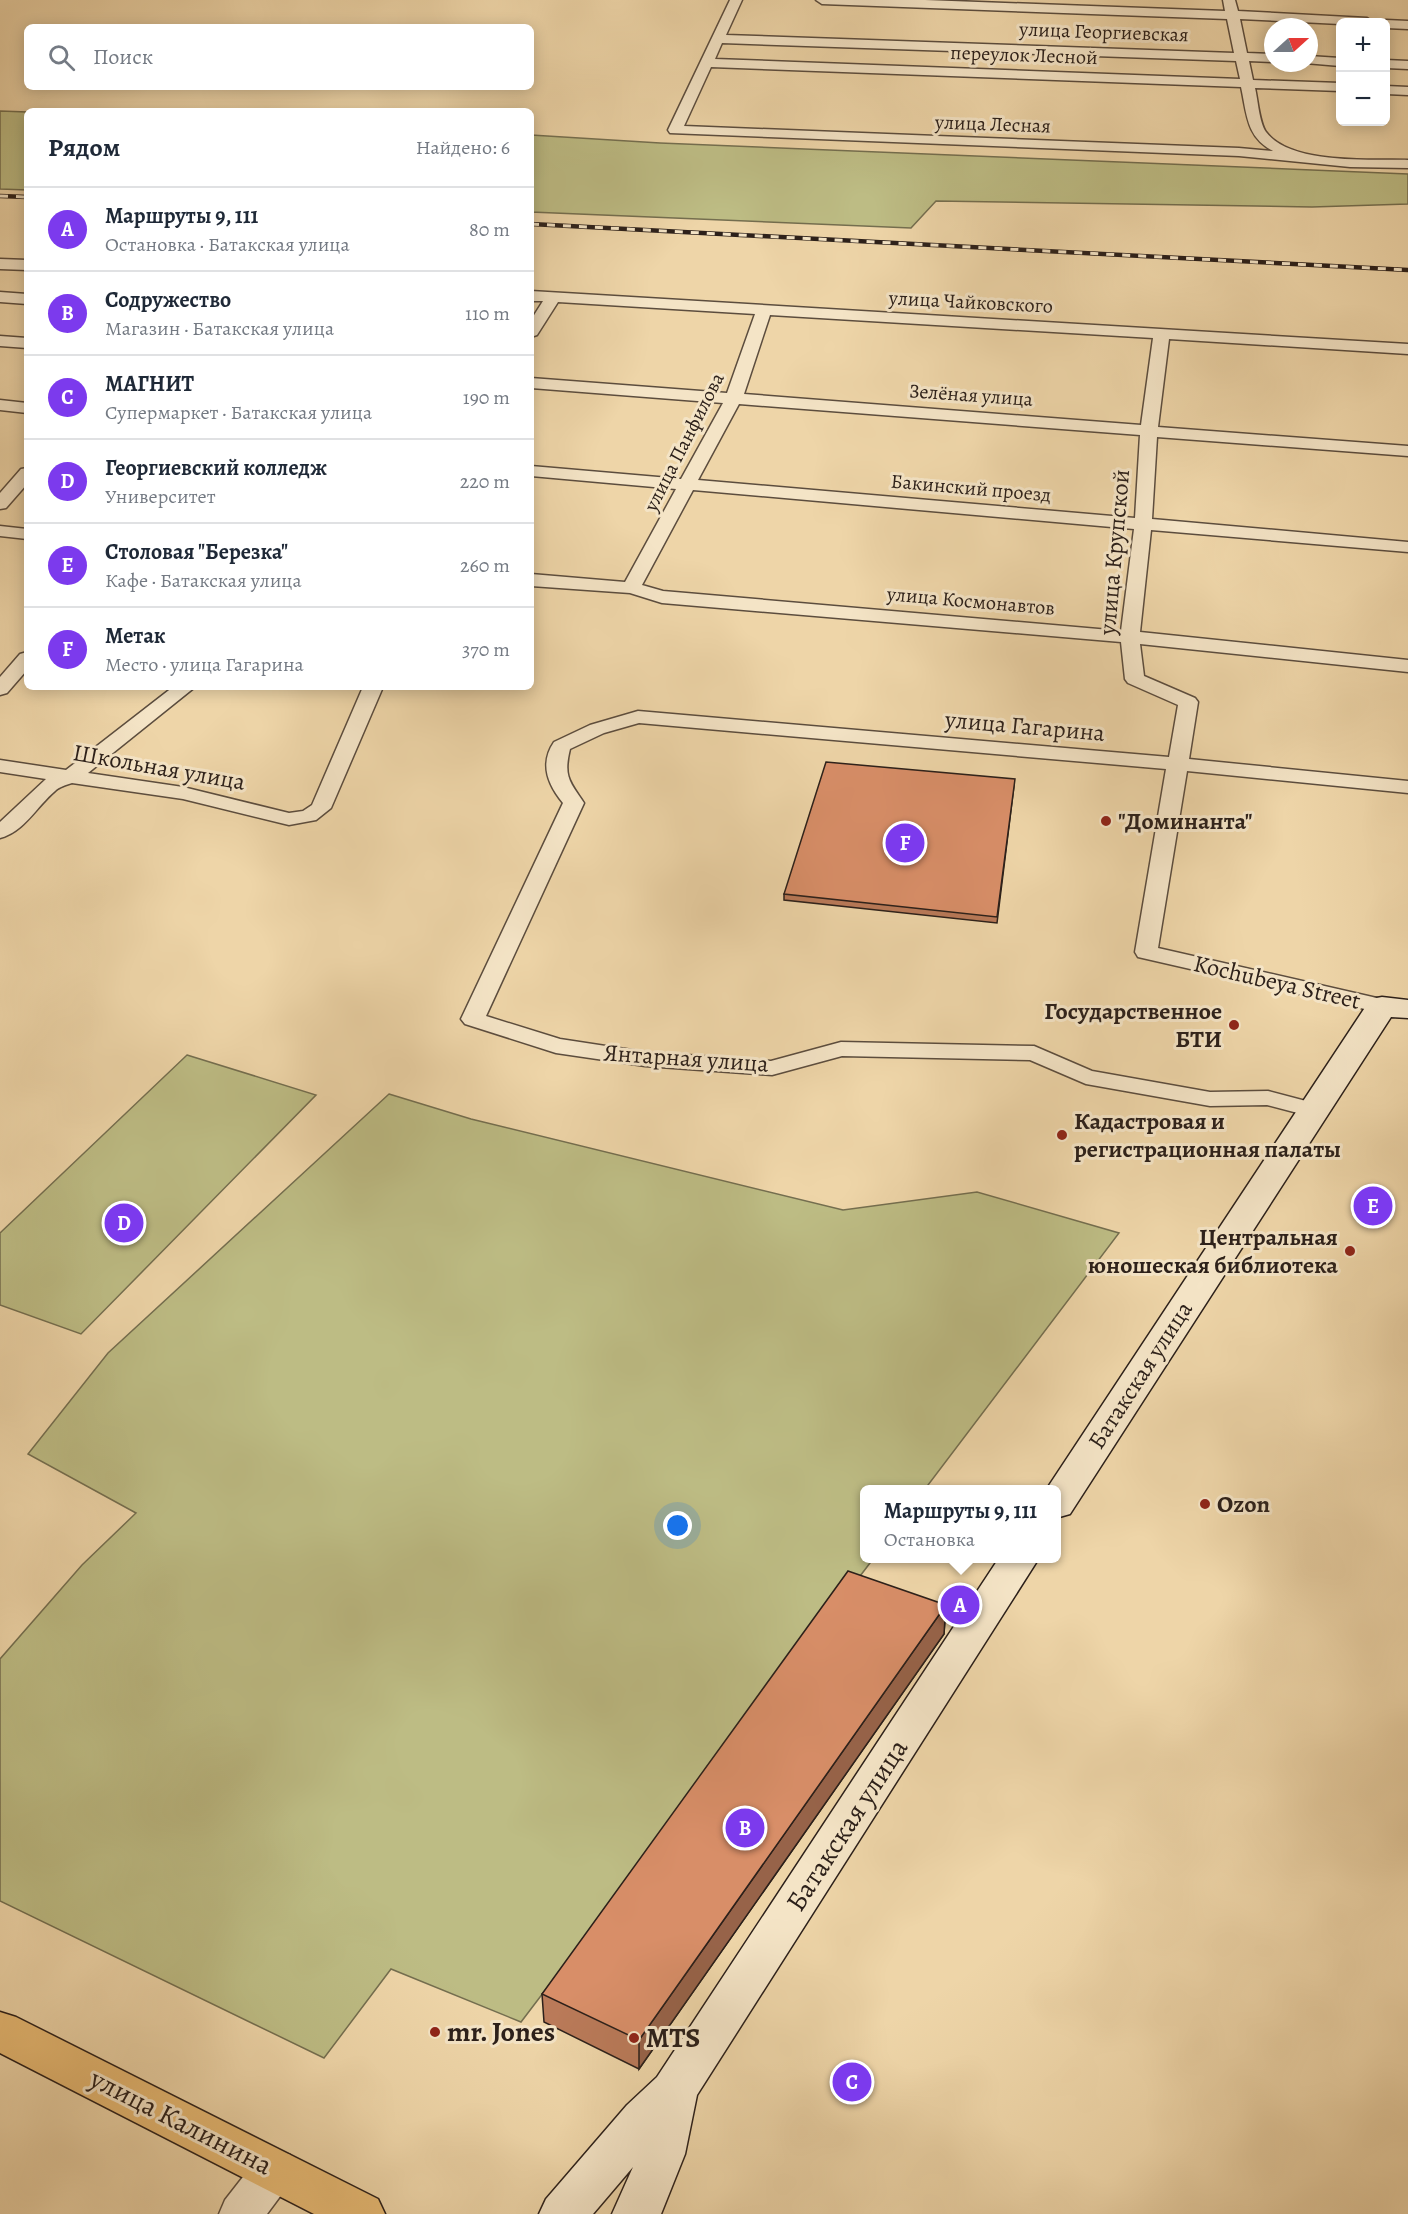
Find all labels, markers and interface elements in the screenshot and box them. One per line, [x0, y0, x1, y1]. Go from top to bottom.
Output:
street label: улица Георгиевская [1018, 16, 1189, 48]
north arrow [1264, 18, 1318, 72]
map controls [1336, 18, 1390, 126]
button: + [1336, 18, 1390, 72]
search box [24, 24, 534, 90]
street label: переулок Лесной [950, 39, 1098, 71]
icon: search [45, 41, 78, 74]
text: Поиск [93, 42, 153, 72]
button: − [1336, 72, 1390, 126]
street label: улица Лесная [934, 108, 1051, 140]
text: Рядом [48, 130, 120, 165]
text: Найдено: 6 [416, 134, 510, 161]
text: Маршруты 9, 111 [105, 201, 258, 231]
text: A [61, 216, 74, 243]
text: 80 m [469, 216, 510, 243]
text: Остановка · Батакская улица [105, 231, 350, 258]
street label: улица Чайковского [887, 284, 1054, 320]
text: Содружество [105, 285, 231, 315]
text: B [61, 300, 74, 327]
text: 110 m [465, 300, 510, 327]
text: Магазин · Батакская улица [105, 315, 334, 342]
street label: улица Панфилова [637, 367, 731, 517]
text: МАГНИТ [105, 369, 194, 399]
street label: Зелёная улица [908, 377, 1035, 413]
text: C [61, 384, 74, 411]
text: 190 m [463, 384, 510, 411]
text: Супермаркет · Батакская улица [105, 399, 372, 426]
text: Георгиевский колледж [105, 453, 327, 483]
text: D [61, 468, 74, 495]
text: 220 m [460, 468, 510, 495]
street label: Бакинский проезд [890, 468, 1052, 508]
street label: улица Крупской [1091, 468, 1137, 637]
text: Университет [105, 483, 216, 510]
text: Столовая "Березка" [105, 537, 288, 567]
text: E [62, 552, 73, 579]
text: 260 m [460, 552, 510, 579]
text: Кафе · Батакская улица [105, 567, 302, 594]
street label: улица Космонавтов [885, 580, 1056, 622]
text: Метак [105, 621, 166, 651]
text: F [62, 636, 73, 663]
text: 370 m [462, 636, 510, 663]
text: Место · улица Гагарина [105, 651, 304, 678]
street label: улица Гагарина [943, 703, 1106, 749]
street label: Школьная улица [70, 736, 248, 798]
place label: "Доминанта" [1118, 805, 1252, 837]
marker: "Доминанта" [1099, 814, 1113, 828]
pin: F [886, 820, 924, 866]
street label: Kochubeya Street [1190, 947, 1364, 1017]
place label: Государственное БТИ [1044, 995, 1222, 1055]
marker: Государственное БТИ [1227, 1018, 1241, 1032]
street label: Янтарная улица [602, 1036, 770, 1080]
place label: Кадастровая и регистрационная палаты [1074, 1105, 1341, 1165]
marker: Кадастровая и регистрационная палаты [1055, 1128, 1069, 1142]
pin: E [1354, 1184, 1392, 1228]
pin: D [104, 1200, 144, 1246]
place label: Центральная юношеская библиотека [1088, 1221, 1339, 1281]
marker: Центральная юношеская библиотека [1343, 1244, 1357, 1258]
street label: Батакская улица [1080, 1295, 1200, 1455]
popup [860, 1485, 1061, 1563]
place label: Ozon [1217, 1488, 1271, 1520]
text: Маршруты 9, 111 [884, 1496, 1037, 1526]
marker: Ozon [1198, 1497, 1212, 1511]
your location [663, 1511, 692, 1540]
text: Остановка [884, 1526, 975, 1553]
pin: A [940, 1582, 980, 1628]
street label: Батакская улица [777, 1731, 917, 1919]
pin: B [726, 1806, 764, 1850]
place label: mr. Jones [447, 2013, 555, 2051]
place label: MTS [646, 2019, 700, 2057]
marker: mr. Jones [428, 2025, 442, 2039]
marker: MTS [627, 2031, 641, 2045]
street label: улица Калинина [82, 2059, 279, 2184]
pin: C [832, 2060, 872, 2104]

